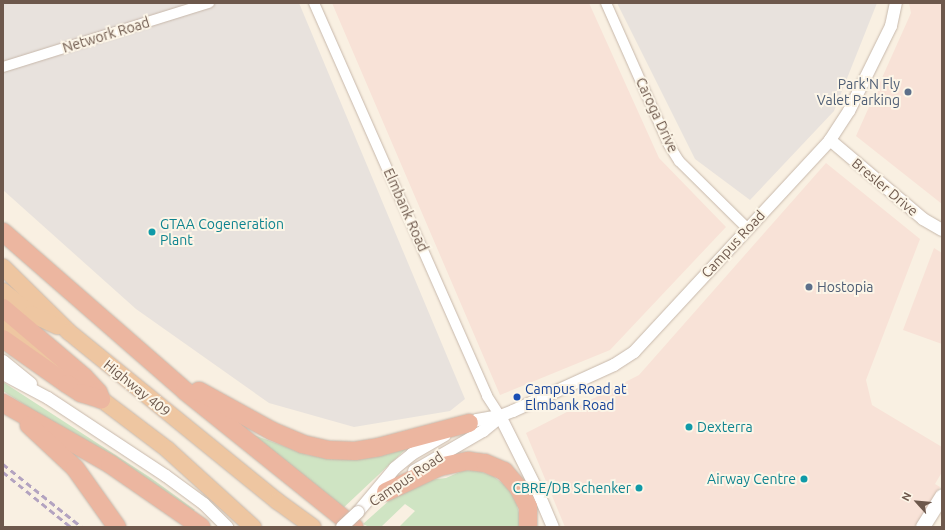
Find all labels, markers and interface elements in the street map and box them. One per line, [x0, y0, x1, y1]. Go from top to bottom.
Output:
street label: Network Road [60, 14, 152, 56]
street label: Caroga Drive [632, 75, 682, 155]
place label: Park'N Fly Valet Parking [817, 76, 900, 108]
marker: Park'N Fly Valet Parking [903, 87, 913, 97]
street label: Bresler Drive [849, 155, 921, 219]
street label: Elmbank Road [380, 166, 432, 254]
street label: Campus Road [698, 207, 768, 281]
place label: GTAA Cogeneration Plant [160, 216, 284, 248]
marker: GTAA Cogeneration Plant [147, 227, 157, 237]
place label: Hostopia [817, 279, 873, 295]
marker: Hostopia [804, 282, 814, 292]
street label: Highway 409 [100, 356, 174, 420]
place label: Campus Road at Elmbank Road [525, 381, 627, 414]
marker: Campus Road at Elmbank Road [512, 392, 522, 402]
place label: Dexterra [697, 419, 753, 435]
marker: Dexterra [684, 422, 694, 432]
street label: Campus Road [366, 448, 446, 510]
place label: Airway Centre [707, 471, 796, 487]
marker: Airway Centre [799, 474, 809, 484]
place label: CBRE/DB Schenker [512, 480, 631, 496]
north arrow [897, 482, 937, 522]
marker: CBRE/DB Schenker [634, 483, 644, 493]
text: N [899, 490, 914, 503]

